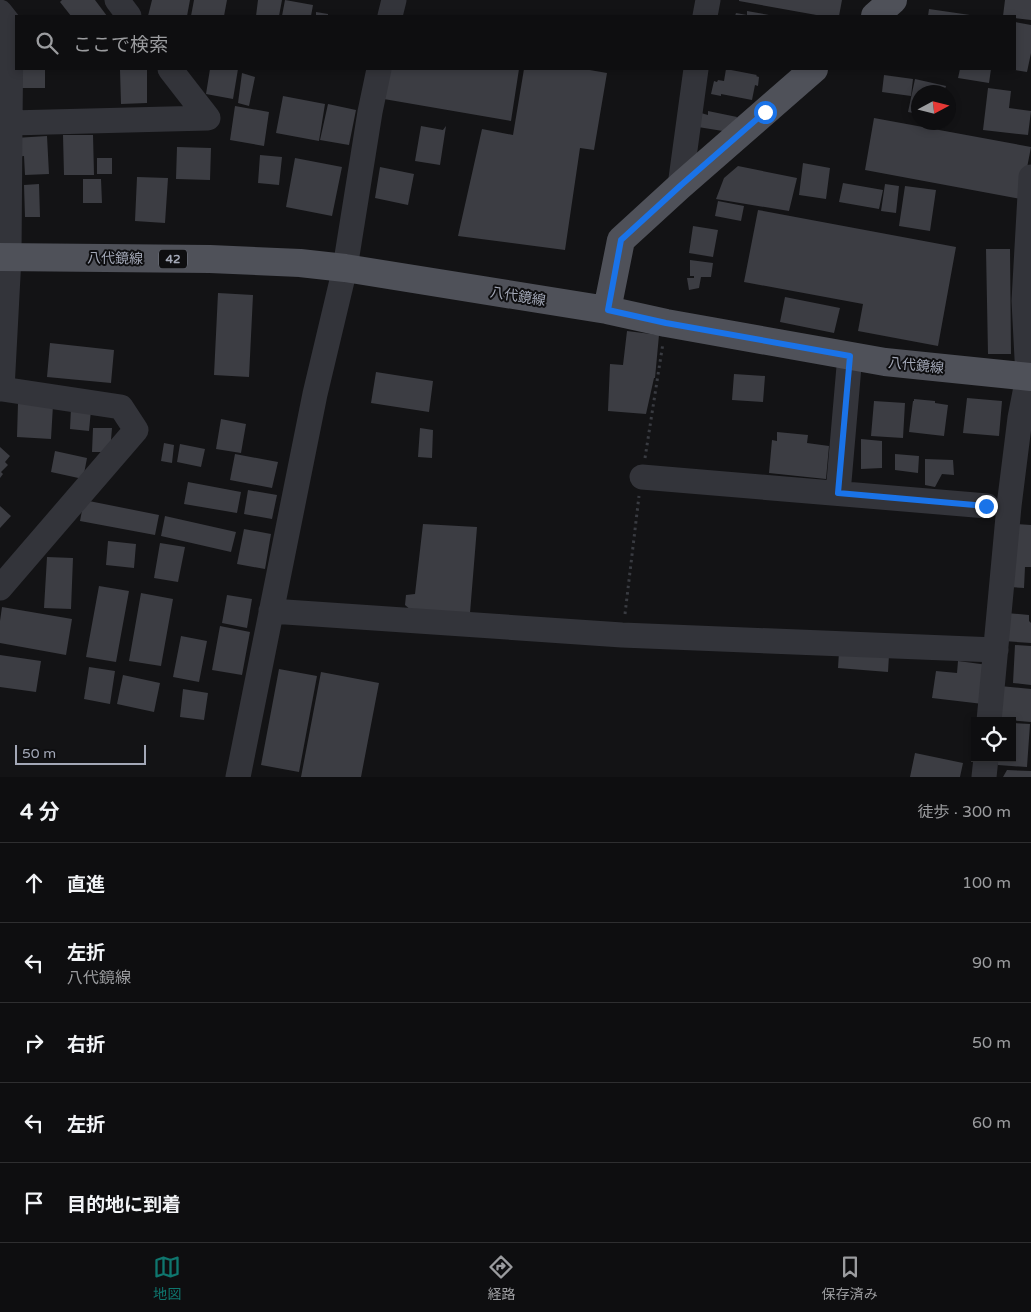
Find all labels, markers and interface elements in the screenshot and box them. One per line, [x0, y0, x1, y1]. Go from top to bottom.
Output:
search box [15, 15, 1016, 70]
icon: search [33, 29, 61, 57]
text: ここで検索 [73, 34, 168, 56]
north arrow [911, 85, 956, 130]
route start [754, 101, 777, 124]
street label: 八代鏡線 [87, 250, 143, 267]
road number: 42 [159, 250, 187, 268]
street label: 八代鏡線 [489, 284, 547, 309]
street label: 八代鏡線 [887, 354, 945, 377]
route end [975, 495, 998, 518]
map controls [971, 717, 1016, 762]
button: locate [971, 717, 1016, 762]
scale bar [15, 742, 146, 765]
text: 50 m [22, 745, 56, 762]
text: 4 分 [20, 800, 60, 825]
text: 徒歩 · 300 m [918, 802, 1011, 822]
icon: ahead [20, 869, 48, 897]
text: 100 m [962, 873, 1011, 893]
text: 直進 [67, 874, 105, 896]
text: 左折 [67, 942, 105, 964]
icon: left [20, 949, 48, 977]
text: 90 m [972, 953, 1011, 973]
text: 八代鏡線 [67, 968, 131, 988]
icon: right [20, 1029, 48, 1057]
text: 50 m [972, 1033, 1011, 1053]
text: 右折 [67, 1034, 105, 1056]
icon: left [20, 1109, 48, 1137]
text: 60 m [972, 1113, 1011, 1133]
text: 左折 [67, 1114, 105, 1136]
icon: arrive [20, 1189, 48, 1217]
text: 目的地に到着 [67, 1194, 181, 1216]
tab: 地図 [153, 1253, 181, 1303]
tab: 経路 [487, 1253, 515, 1303]
tab: 保存済み [822, 1253, 878, 1303]

